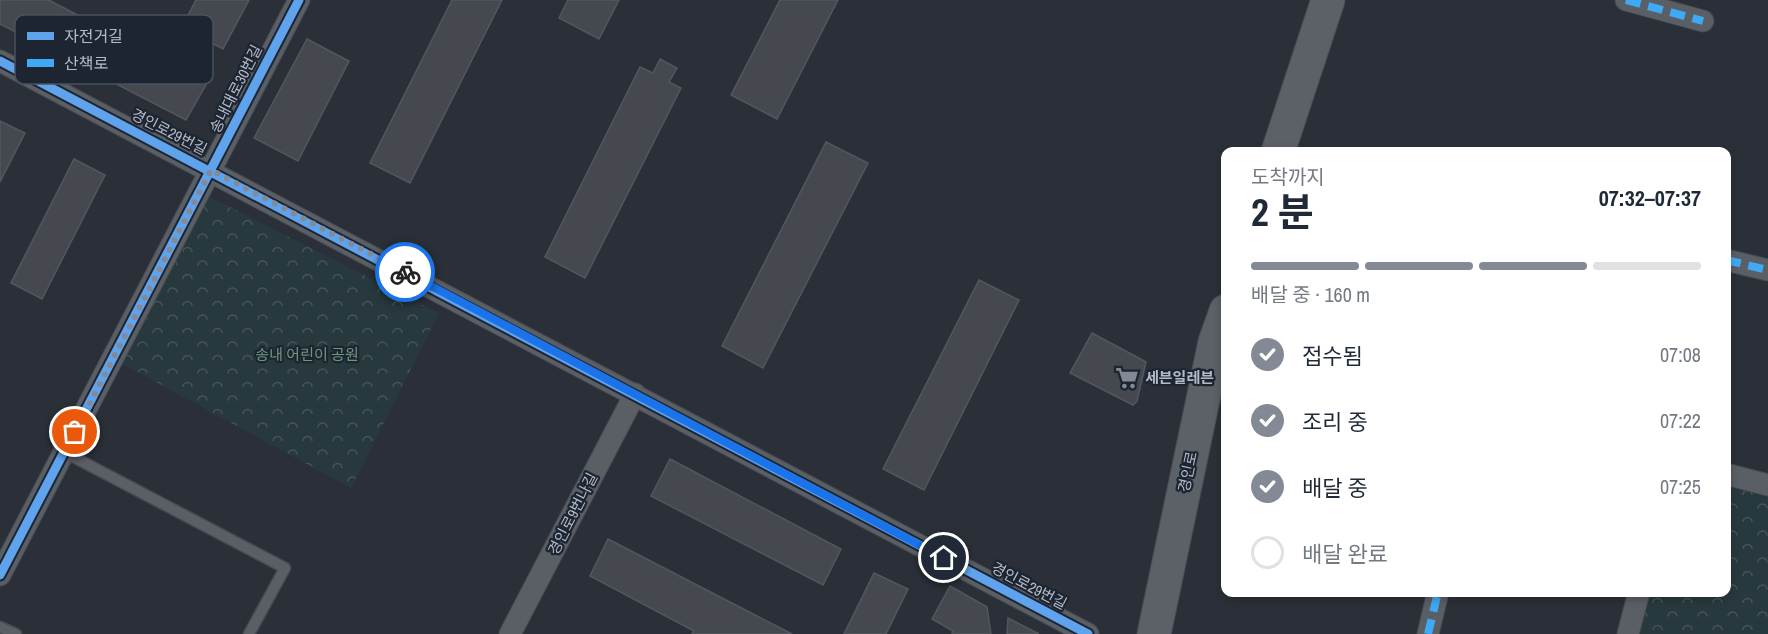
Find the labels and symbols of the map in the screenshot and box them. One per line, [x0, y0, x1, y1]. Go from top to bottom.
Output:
legend [15, 15, 213, 84]
text: 자전거길 [64, 25, 123, 47]
street label: 송내대로30번길 [204, 41, 267, 137]
text: 산책로 [64, 52, 108, 74]
street label: 경인로29번길 [128, 103, 211, 160]
courier [375, 242, 435, 302]
park label: 송내 어린이 공원 [255, 344, 359, 365]
supermarket icon: 세븐일레븐 [1114, 365, 1140, 391]
place label: 세븐일레븐 [1145, 367, 1214, 388]
pin [49, 406, 100, 457]
street label: 경인로 [1173, 449, 1202, 494]
street label: 경인로9번나길 [543, 469, 602, 558]
pin [918, 532, 969, 583]
street label: 경인로29번길 [988, 557, 1071, 614]

